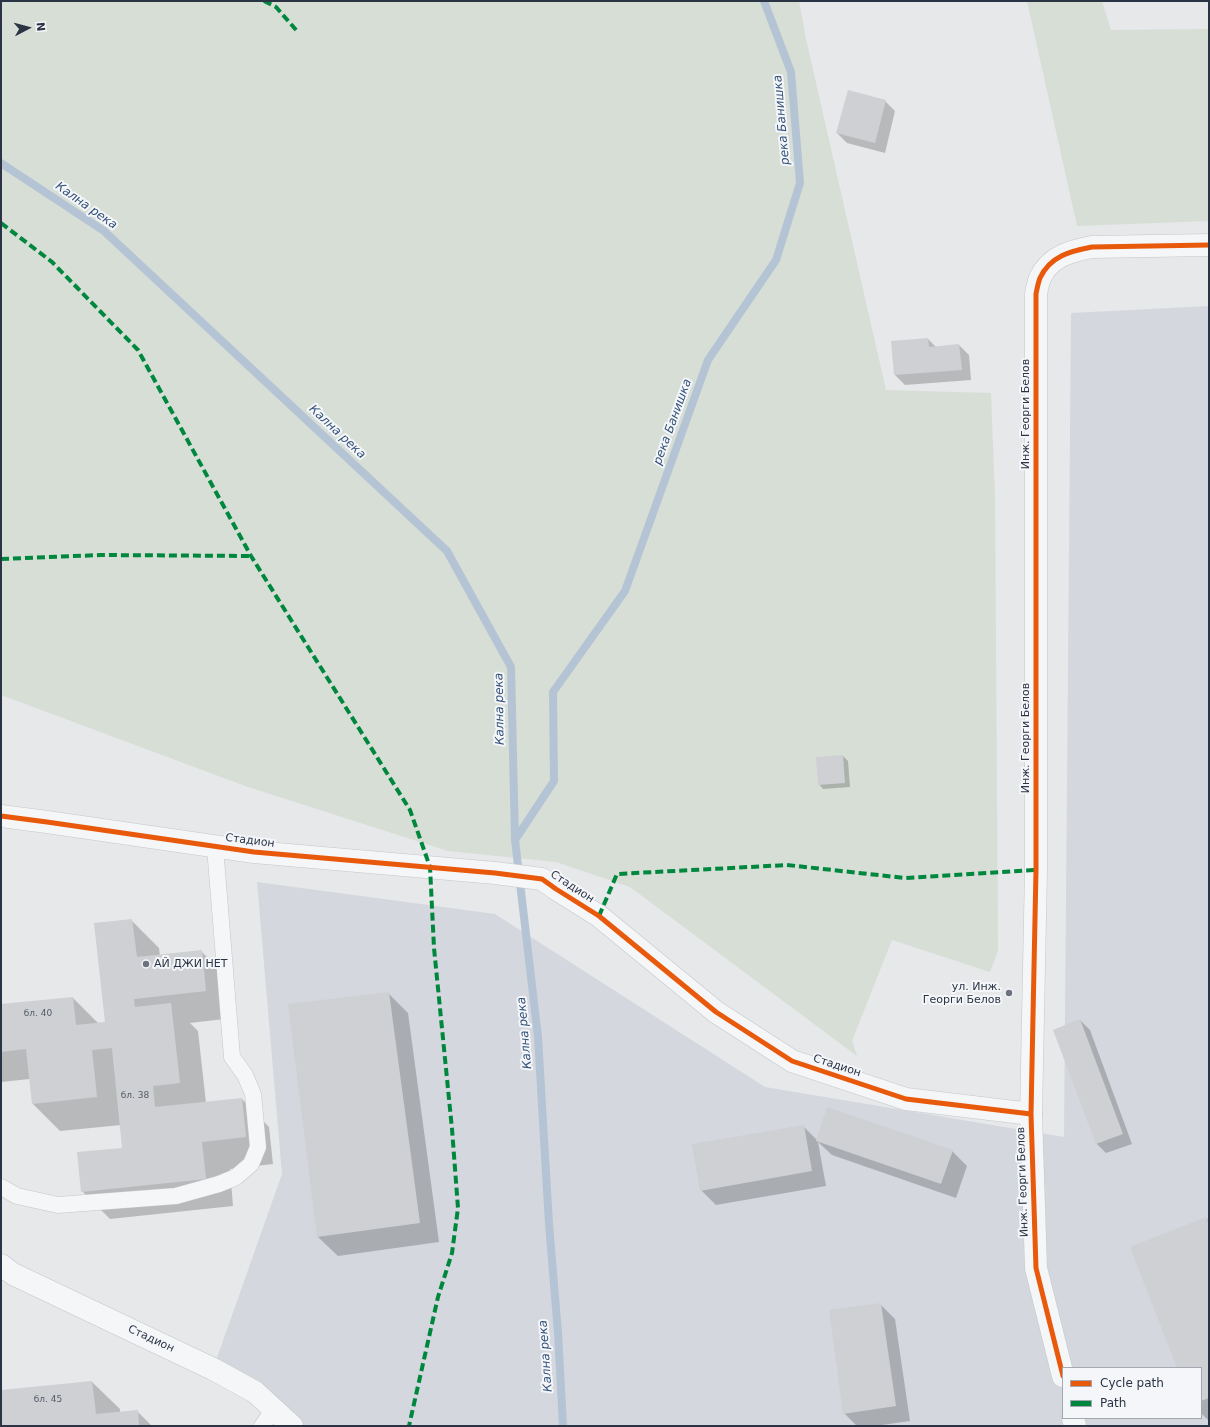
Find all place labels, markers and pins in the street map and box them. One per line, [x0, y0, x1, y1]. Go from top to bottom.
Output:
place label: АЙ ДЖИ НЕТ [154, 957, 227, 971]
marker: АЙ ДЖИ НЕТ [141, 959, 151, 969]
place label: ул. Инж. Георги Белов [923, 980, 1001, 1006]
marker: ул. Инж. Георги Белов [1004, 988, 1014, 998]

